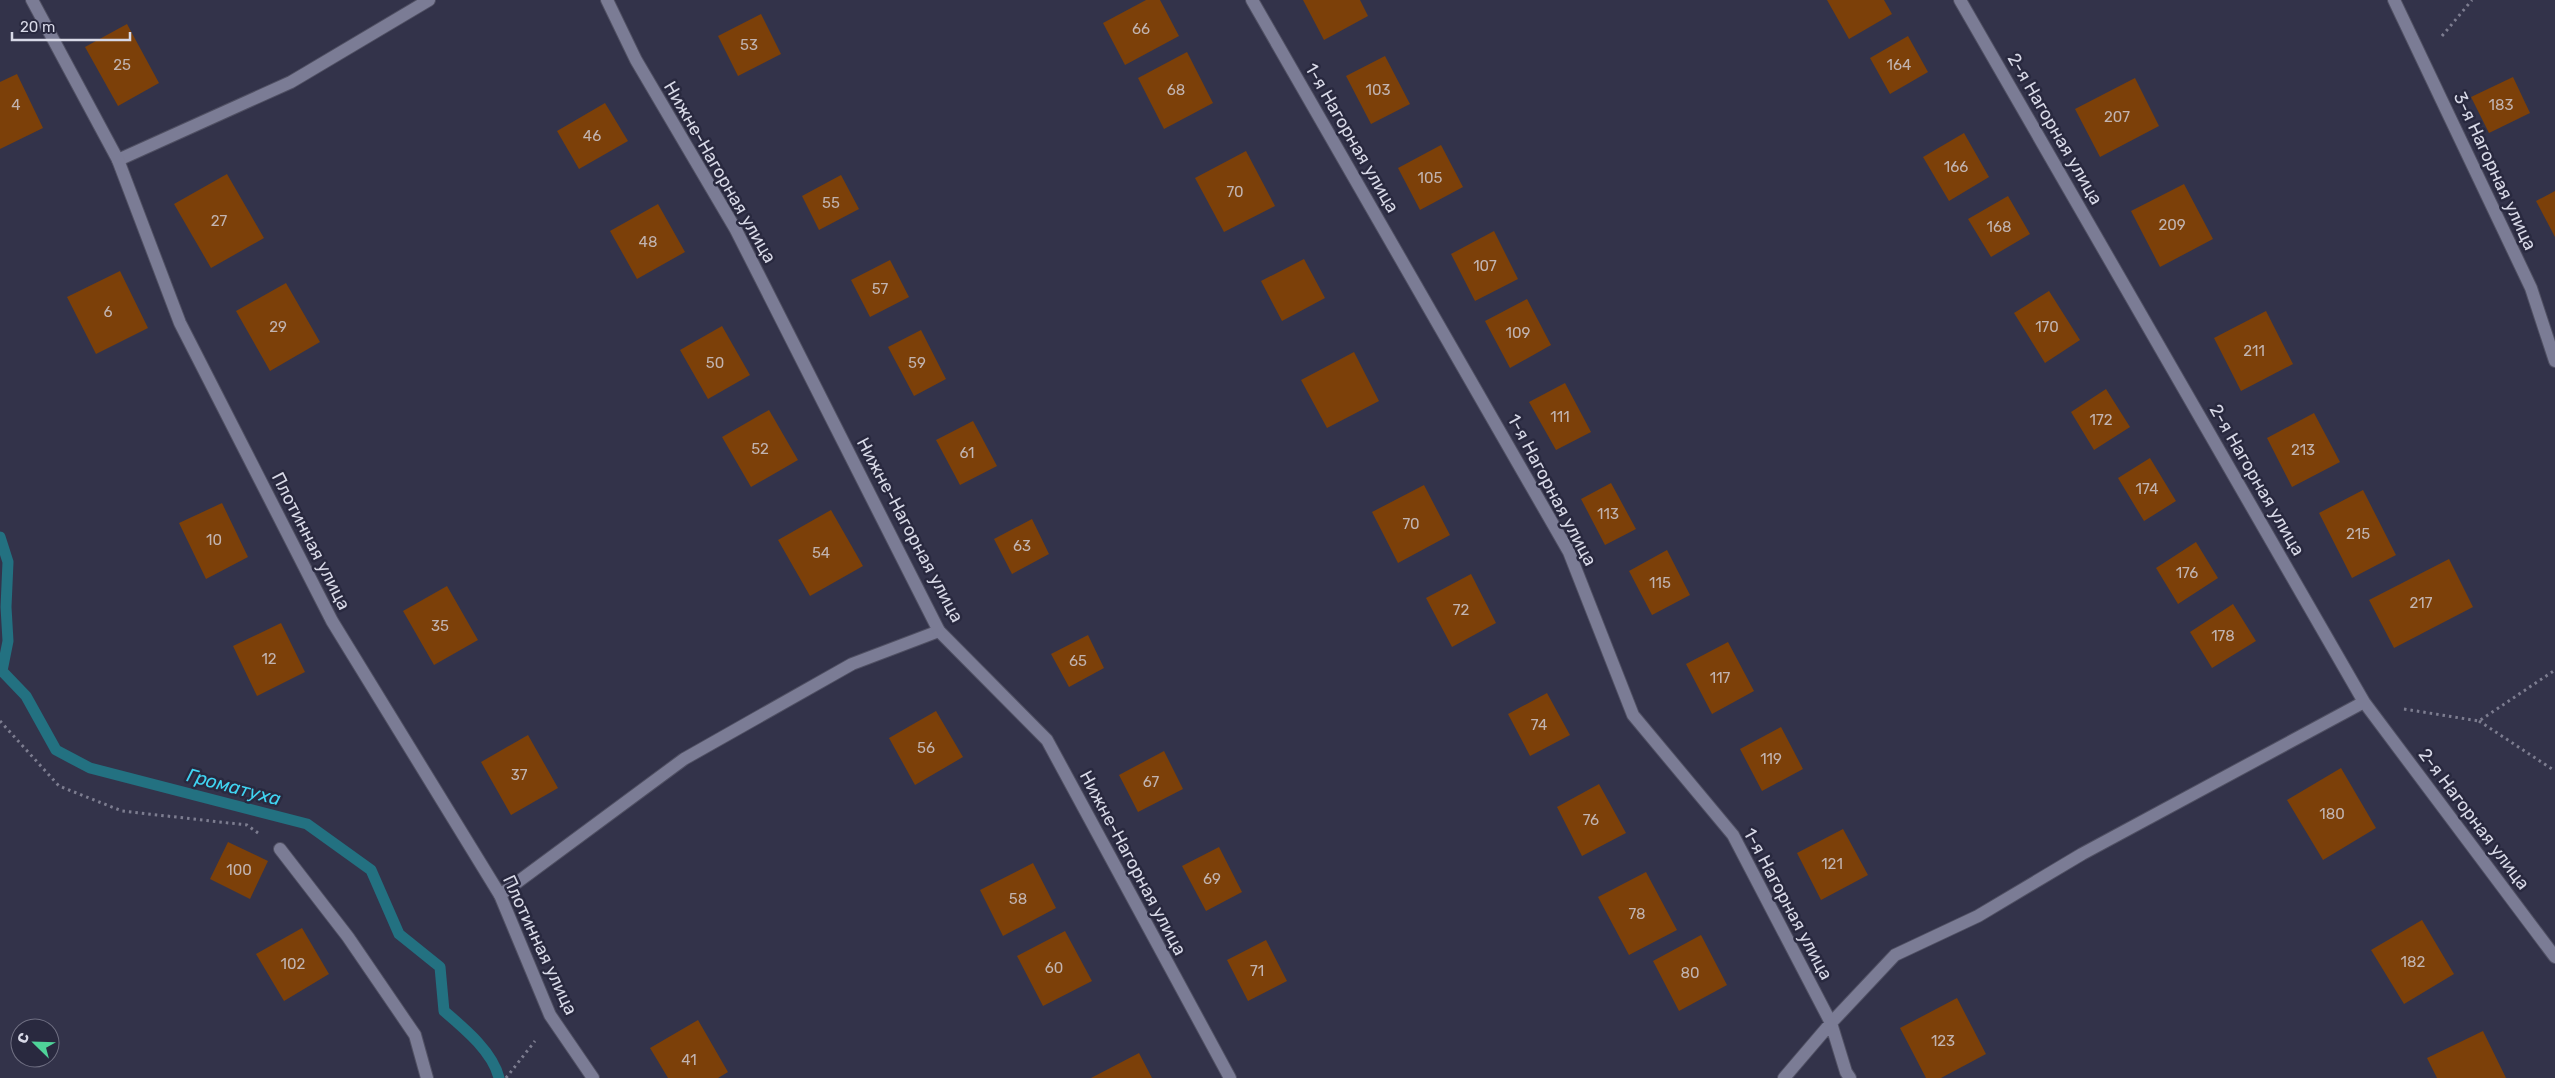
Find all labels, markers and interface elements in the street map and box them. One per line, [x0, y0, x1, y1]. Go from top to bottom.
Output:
scale bar [12, 10, 130, 42]
text: 20 m [20, 18, 55, 36]
house number: 66 [1132, 20, 1150, 38]
house number: 53 [740, 36, 758, 54]
street label: 2-я Нагорная улица [2003, 49, 2107, 209]
house number: 25 [113, 56, 131, 74]
house number: 164 [1887, 56, 1911, 74]
street label: 1-я Нагорная улица [1300, 59, 1404, 217]
street label: Нижне-Нагорная улица [659, 77, 781, 267]
house number: 68 [1167, 81, 1185, 99]
house number: 103 [1366, 81, 1390, 99]
street label: 3-я Нагорная улица [2449, 88, 2541, 254]
house number: 4 [11, 96, 21, 114]
house number: 183 [2489, 96, 2513, 114]
house number: 207 [2104, 108, 2130, 126]
house number: 46 [583, 127, 601, 145]
house number: 166 [1944, 158, 1968, 176]
house number: 105 [1418, 169, 1443, 187]
house number: 70 [1226, 183, 1244, 201]
house number: 55 [822, 194, 840, 212]
house number: 27 [211, 212, 228, 230]
house number: 209 [2158, 216, 2186, 234]
house number: 168 [1986, 218, 2012, 236]
house number: 48 [639, 233, 657, 251]
house number: 107 [1473, 257, 1497, 275]
house number: 57 [872, 280, 889, 298]
house number: 6 [103, 303, 113, 321]
house number: 29 [269, 318, 287, 336]
house number: 170 [2035, 318, 2059, 336]
house number: 109 [1506, 324, 1531, 342]
house number: 211 [2243, 342, 2265, 360]
house number: 50 [706, 354, 724, 372]
house number: 59 [908, 354, 926, 372]
street label: 2-я Нагорная улица [2205, 400, 2309, 560]
house number: 111 [1550, 408, 1570, 426]
street label: 1-я Нагорная улица [1503, 410, 1601, 570]
house number: 172 [2090, 411, 2113, 429]
street label: Нижне-Нагорная улица [852, 434, 968, 626]
house number: 52 [751, 440, 769, 458]
house number: 213 [2291, 441, 2315, 459]
house number: 61 [959, 444, 975, 462]
street label: Плотинная улица [267, 468, 355, 614]
house number: 174 [2136, 480, 2158, 498]
house number: 113 [1597, 505, 1619, 523]
house number: 70 [1402, 515, 1420, 533]
house number: 215 [2346, 525, 2370, 543]
house number: 10 [206, 531, 222, 549]
house number: 63 [1013, 537, 1031, 555]
house number: 54 [812, 544, 830, 562]
house number: 176 [2176, 564, 2198, 582]
house number: 115 [1649, 574, 1671, 592]
house number: 217 [2410, 594, 2433, 612]
house number: 72 [1453, 601, 1469, 619]
house number: 35 [431, 617, 449, 635]
house number: 178 [2211, 627, 2235, 645]
house number: 12 [261, 650, 277, 668]
house number: 65 [1069, 652, 1087, 670]
house number: 117 [1710, 669, 1731, 687]
house number: 74 [1531, 716, 1547, 734]
house number: 56 [917, 739, 935, 757]
street label: 2-я Нагорная улица [2414, 744, 2534, 894]
house number: 119 [1760, 750, 1782, 768]
water label: Громатуха [185, 763, 283, 811]
house number: 37 [511, 766, 528, 784]
street label: Нижне-Нагорная улица [1075, 767, 1191, 959]
house number: 67 [1143, 773, 1159, 791]
house number: 180 [2319, 805, 2345, 823]
house number: 76 [1583, 811, 1599, 829]
street label: 1-я Нагорная улица [1739, 824, 1837, 984]
house number: 121 [1821, 855, 1843, 873]
house number: 100 [226, 861, 252, 879]
house number: 69 [1203, 870, 1221, 888]
street label: Плотинная улица [498, 872, 582, 1018]
house number: 58 [1009, 890, 1027, 908]
house number: 78 [1628, 905, 1646, 923]
house number: 182 [2401, 953, 2426, 971]
house number: 102 [281, 955, 306, 973]
house number: 60 [1045, 959, 1063, 977]
house number: 71 [1250, 962, 1264, 980]
house number: 80 [1680, 964, 1700, 982]
north arrow [10, 1018, 60, 1068]
text: С [14, 1030, 33, 1046]
house number: 123 [1931, 1032, 1955, 1050]
house number: 41 [681, 1051, 697, 1069]

